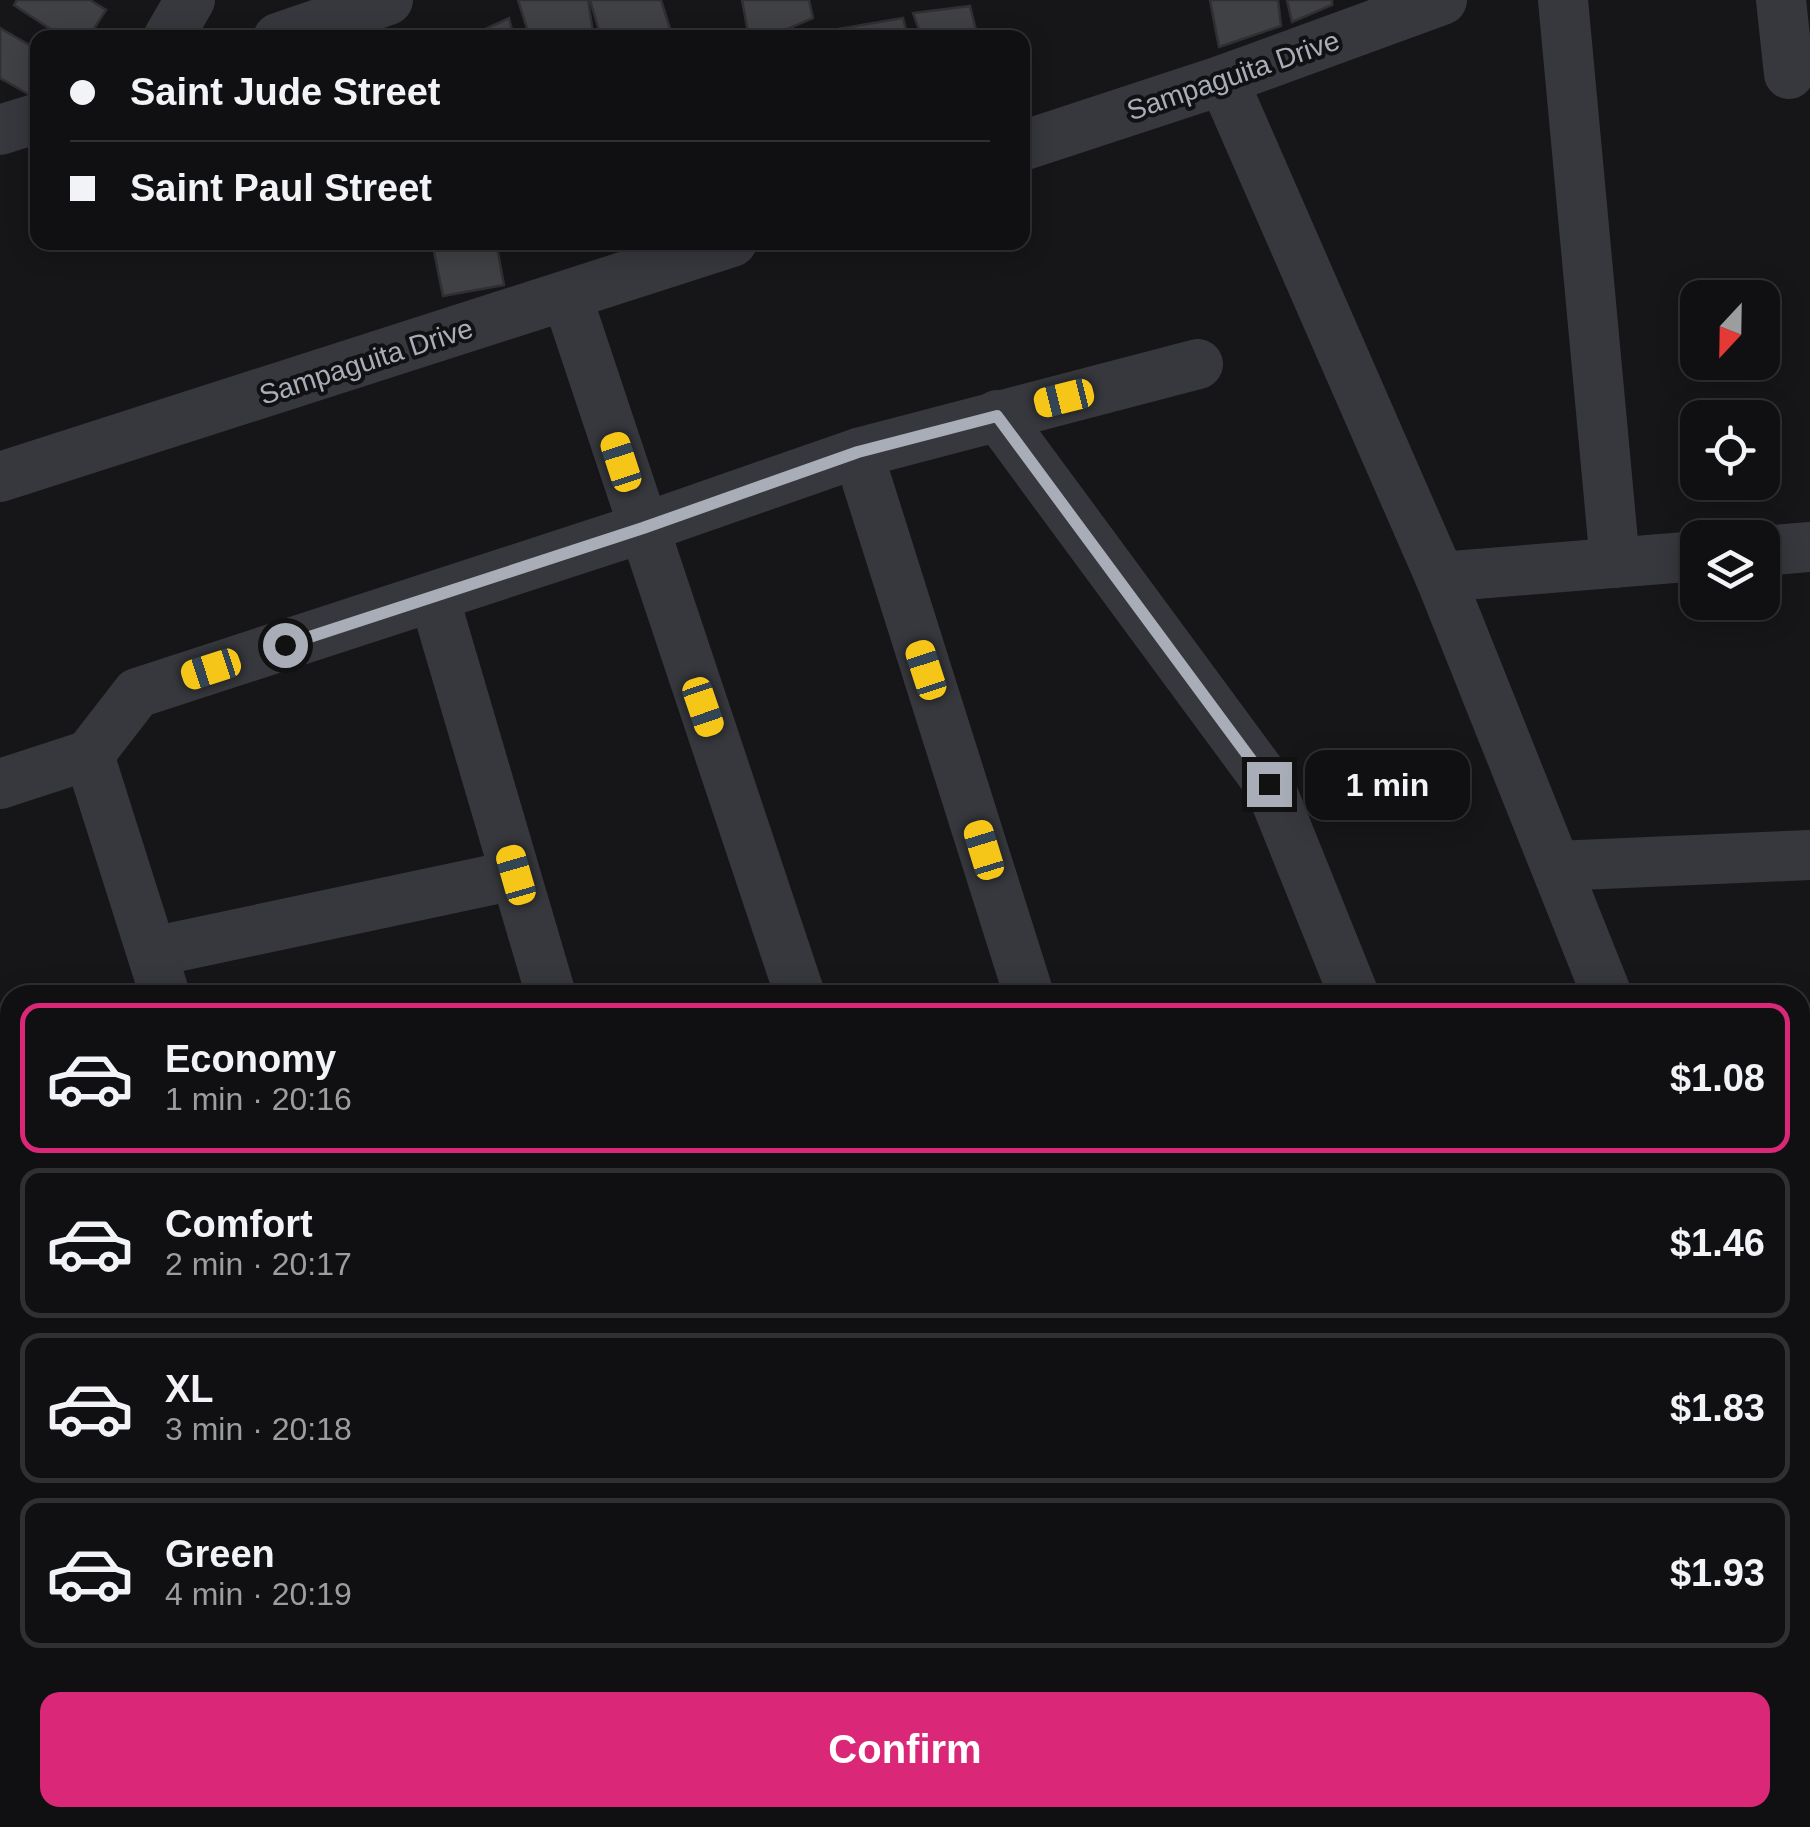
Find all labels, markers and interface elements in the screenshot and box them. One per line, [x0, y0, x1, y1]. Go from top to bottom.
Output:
street label: Sampaguita Drive [1123, 25, 1343, 126]
text: Saint Jude Street [130, 71, 440, 113]
text: Saint Paul Street [130, 167, 432, 209]
north arrow [1680, 280, 1780, 380]
map controls [1680, 280, 1780, 620]
street label: Sampaguita Drive [256, 312, 477, 411]
car [1031, 376, 1097, 420]
button: locate [1680, 400, 1780, 500]
car [597, 429, 645, 495]
button: layers [1680, 520, 1780, 620]
route start [263, 623, 308, 668]
car [902, 637, 950, 703]
car [178, 645, 244, 693]
car [679, 674, 727, 740]
callout: 1 min [1304, 749, 1469, 819]
route end [1247, 762, 1292, 807]
text: 1 min [1346, 767, 1429, 803]
car [961, 817, 1007, 883]
car [493, 842, 539, 908]
icon: car [45, 1033, 135, 1123]
text: Economy [165, 1038, 336, 1080]
text: $1.08 [1670, 1057, 1765, 1099]
text: 1 min · 20:16 [165, 1081, 352, 1117]
icon: car [45, 1198, 135, 1288]
text: Comfort [165, 1203, 313, 1245]
text: $1.46 [1670, 1222, 1765, 1264]
text: 2 min · 20:17 [165, 1246, 352, 1282]
icon: car [45, 1363, 135, 1453]
text: XL [165, 1368, 214, 1410]
text: $1.83 [1670, 1387, 1765, 1429]
text: 3 min · 20:18 [165, 1411, 352, 1447]
icon: car [45, 1528, 135, 1618]
text: Green [165, 1533, 275, 1575]
text: $1.93 [1670, 1552, 1765, 1594]
text: 4 min · 20:19 [165, 1576, 352, 1612]
button: Confirm [40, 1692, 1770, 1807]

